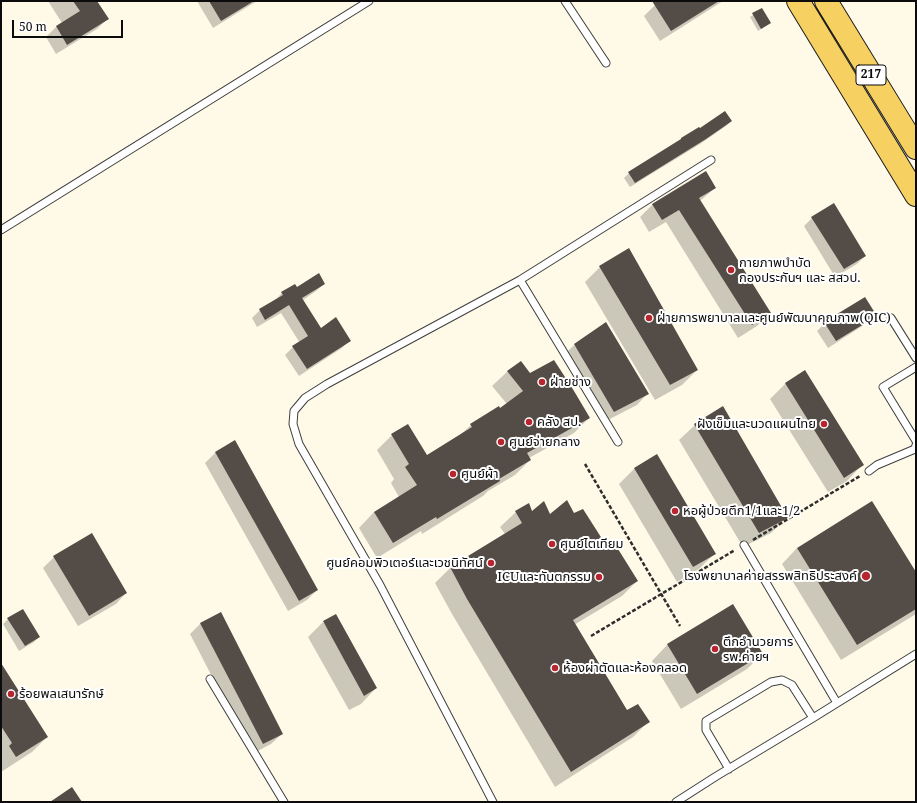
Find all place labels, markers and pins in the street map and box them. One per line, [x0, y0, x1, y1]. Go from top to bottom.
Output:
place label: กายภาพบำบัด กองประกันฯ และ สสวป. [739, 255, 861, 286]
marker: กายภาพบำบัด กองประกันฯ และ สสวป. [726, 265, 736, 275]
place label: ฝ่ายการพยาบาลและศูนย์พัฒนาคุณภาพ(QIC) [657, 310, 891, 326]
marker: ฝ่ายการพยาบาลและศูนย์พัฒนาคุณภาพ(QIC) [644, 313, 654, 323]
place label: ฝ่ายช่าง [550, 374, 591, 390]
marker: ฝ่ายช่าง [537, 377, 547, 387]
place label: คลัง สป. [537, 414, 581, 430]
place label: ฝังเข็มและนวดแผนไทย [697, 416, 816, 432]
marker: คลัง สป. [524, 417, 534, 427]
marker: ฝังเข็มและนวดแผนไทย [819, 419, 829, 429]
place label: ศูนย์จ่ายกลาง [509, 434, 580, 450]
marker: ศูนย์จ่ายกลาง [496, 437, 506, 447]
place label: ศูนย์ผ้า [461, 466, 499, 482]
marker: ศูนย์ผ้า [448, 469, 458, 479]
place label: หอผู้ป่วยตึก1/1และ1/2 [683, 503, 800, 519]
marker: หอผู้ป่วยตึก1/1และ1/2 [670, 506, 680, 516]
place label: ศูนย์ไตเทียม [560, 536, 623, 552]
marker: ศูนย์ไตเทียม [547, 539, 557, 549]
place label: ศูนย์คอมพิวเตอร์และเวชนิทัศน์ [326, 555, 483, 571]
marker: ศูนย์คอมพิวเตอร์และเวชนิทัศน์ [486, 558, 496, 568]
place label: โรงพยาบาลค่ายสรรพสิทธิประสงค์ [684, 568, 857, 584]
place label: ICUและทันตกรรม [497, 569, 591, 585]
marker: โรงพยาบาลค่ายสรรพสิทธิประสงค์ [860, 570, 872, 582]
marker: ICUและทันตกรรม [594, 572, 604, 582]
place label: ตึกอำนวยการ รพ.ค่ายฯ [723, 634, 793, 665]
marker: ตึกอำนวยการ รพ.ค่ายฯ [710, 644, 720, 654]
place label: ห้องผ่าตัดและห้องคลอด [563, 660, 687, 676]
marker: ห้องผ่าตัดและห้องคลอด [550, 663, 560, 673]
place label: ร้อยพลเสนารักษ์ [19, 686, 104, 702]
marker: ร้อยพลเสนารักษ์ [6, 689, 16, 699]

